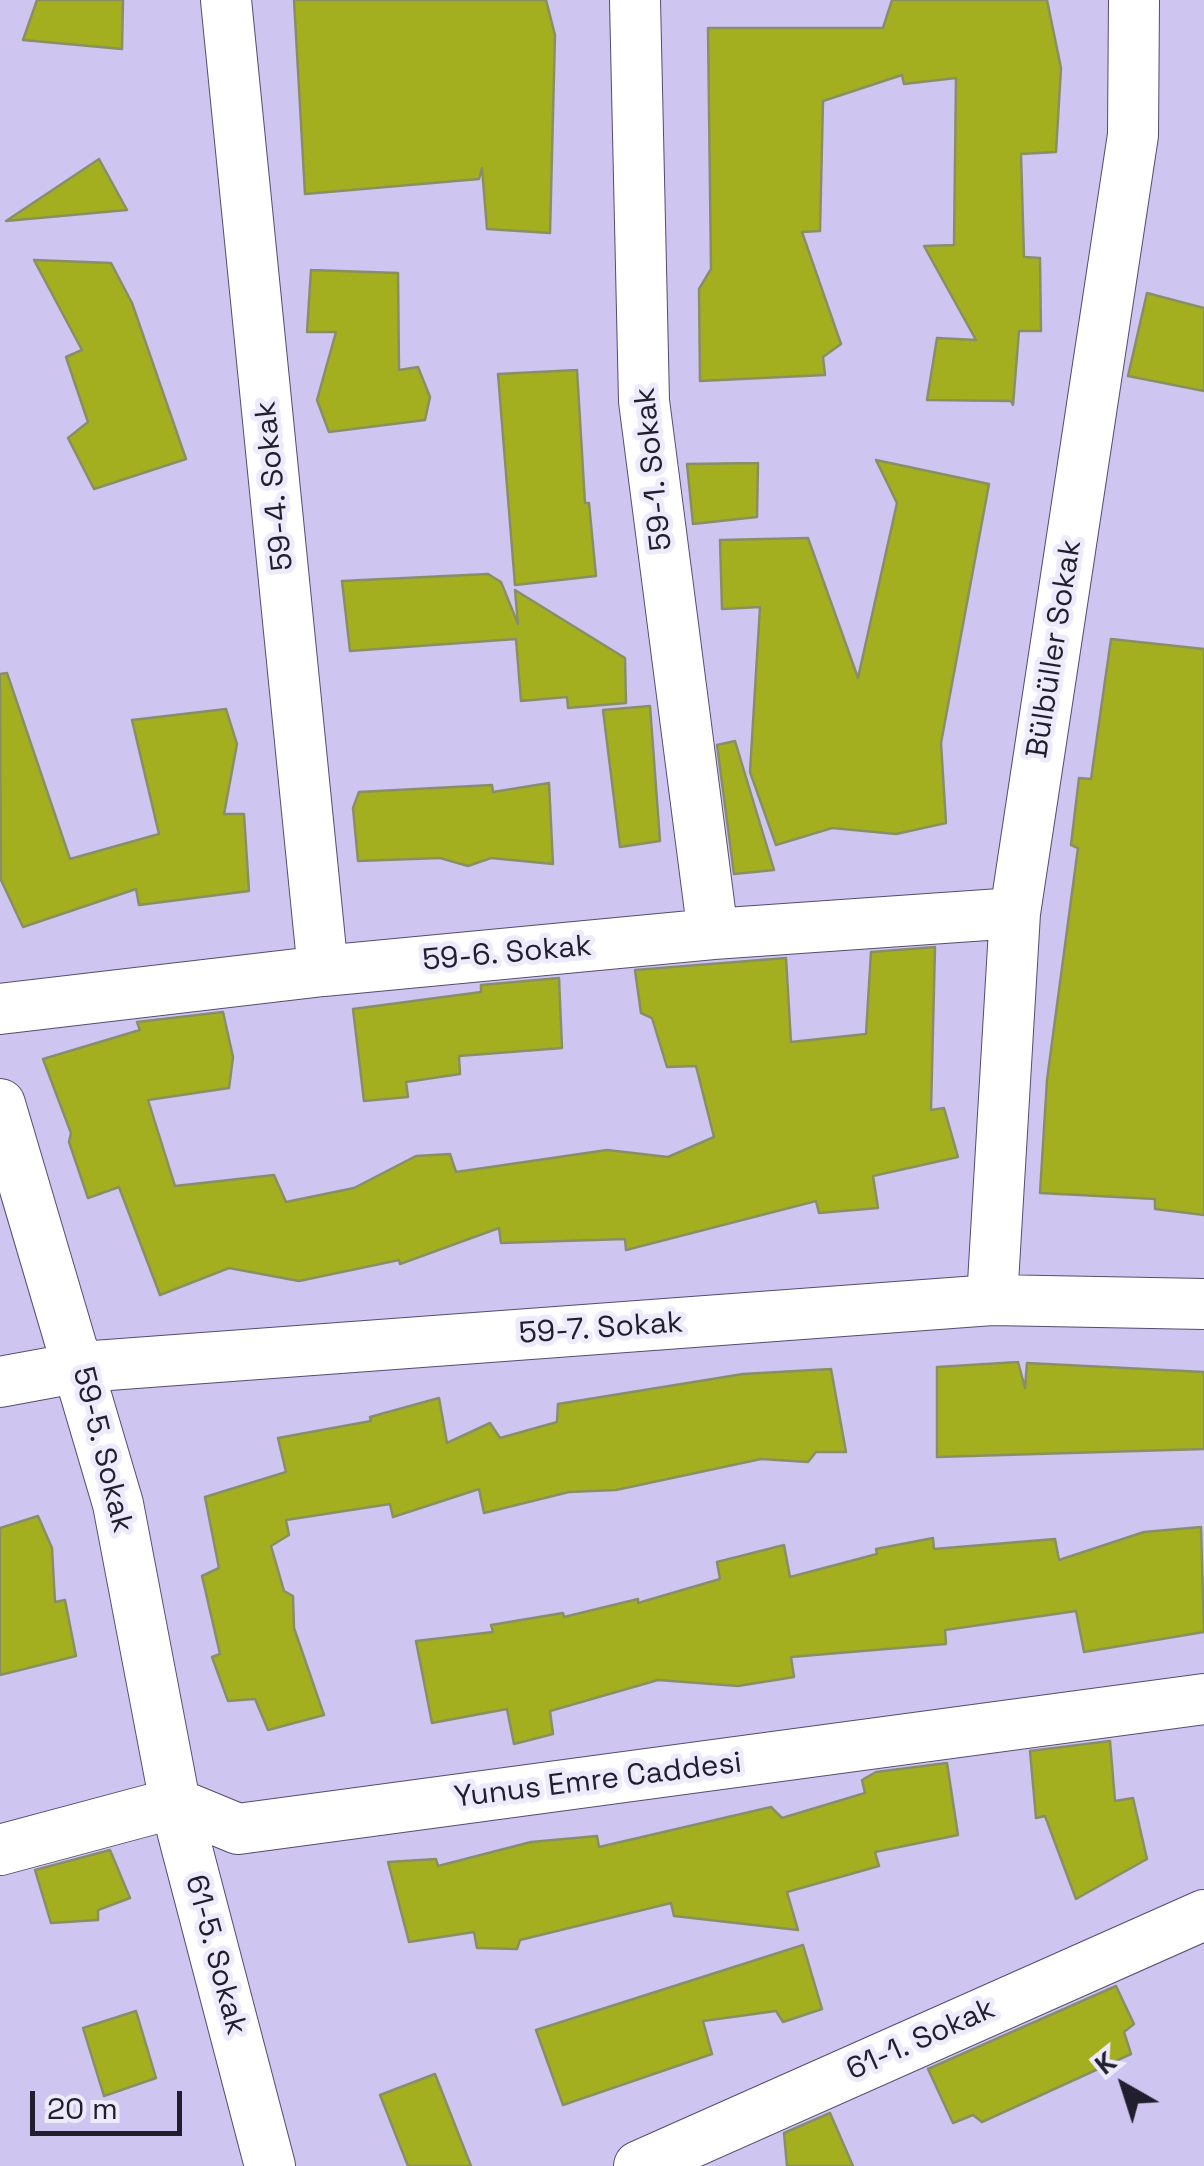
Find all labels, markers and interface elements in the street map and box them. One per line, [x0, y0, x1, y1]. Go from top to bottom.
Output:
street label: 59-1. Sokak [628, 386, 680, 552]
street label: 59-4. Sokak [248, 400, 302, 572]
street label: Bülbüller Sokak [1020, 537, 1090, 761]
street label: 59-6. Sokak [421, 929, 593, 979]
street label: 59-7. Sokak [518, 1305, 684, 1353]
street label: 59-5. Sokak [64, 1363, 140, 1537]
street label: Yunus Emre Caddesi [452, 1746, 744, 1816]
street label: 61-5. Sokak [176, 1871, 254, 2039]
street label: 61-1. Sokak [841, 1991, 1001, 2089]
north arrow [1074, 2036, 1174, 2136]
text: K [1087, 2043, 1123, 2082]
scale bar [35, 2071, 188, 2133]
text: 20 m [47, 2089, 118, 2128]

